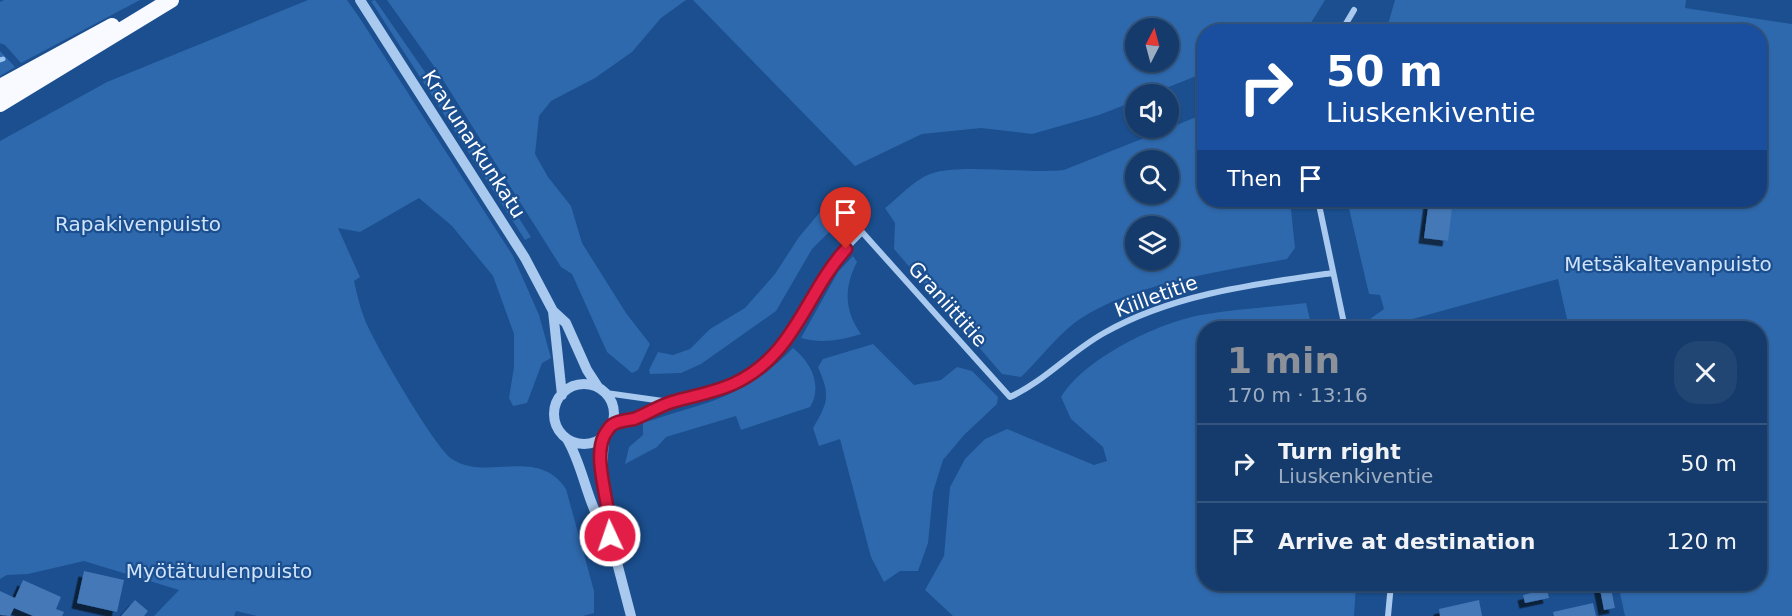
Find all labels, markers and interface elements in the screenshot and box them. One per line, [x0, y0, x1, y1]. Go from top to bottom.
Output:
north arrow [1125, 18, 1179, 72]
map controls [1125, 18, 1179, 270]
text: 50 m [1326, 47, 1443, 96]
icon: right [1227, 48, 1305, 126]
street label: Kravunarkunkatu [417, 66, 531, 222]
button: sound [1125, 84, 1179, 138]
text: Liuskenkiventie [1326, 97, 1536, 128]
button: search [1125, 150, 1179, 204]
icon: arrive [1294, 162, 1327, 195]
text: Then [1227, 166, 1282, 191]
pin [820, 187, 871, 249]
icon: arrive [829, 196, 862, 229]
park label: Rapakivenpuisto [55, 212, 221, 236]
button: layers [1125, 216, 1179, 270]
park label: Metsäkaltevanpuisto [1564, 252, 1772, 276]
street label: Graniittitie [903, 256, 993, 352]
street label: Kiilletitie [1111, 270, 1201, 322]
text: 1 min [1227, 340, 1340, 381]
button: close [1674, 341, 1737, 404]
text: 170 m · 13:16 [1227, 383, 1368, 407]
text: Turn right [1278, 439, 1401, 464]
icon: right [1227, 447, 1260, 480]
text: 50 m [1681, 451, 1737, 476]
text: Liuskenkiventie [1278, 464, 1433, 488]
position arrow [578, 504, 642, 568]
icon: arrive [1227, 525, 1260, 558]
text: Arrive at destination [1278, 529, 1535, 554]
text: 120 m [1667, 529, 1737, 554]
park label: Myötätuulenpuisto [126, 559, 312, 583]

